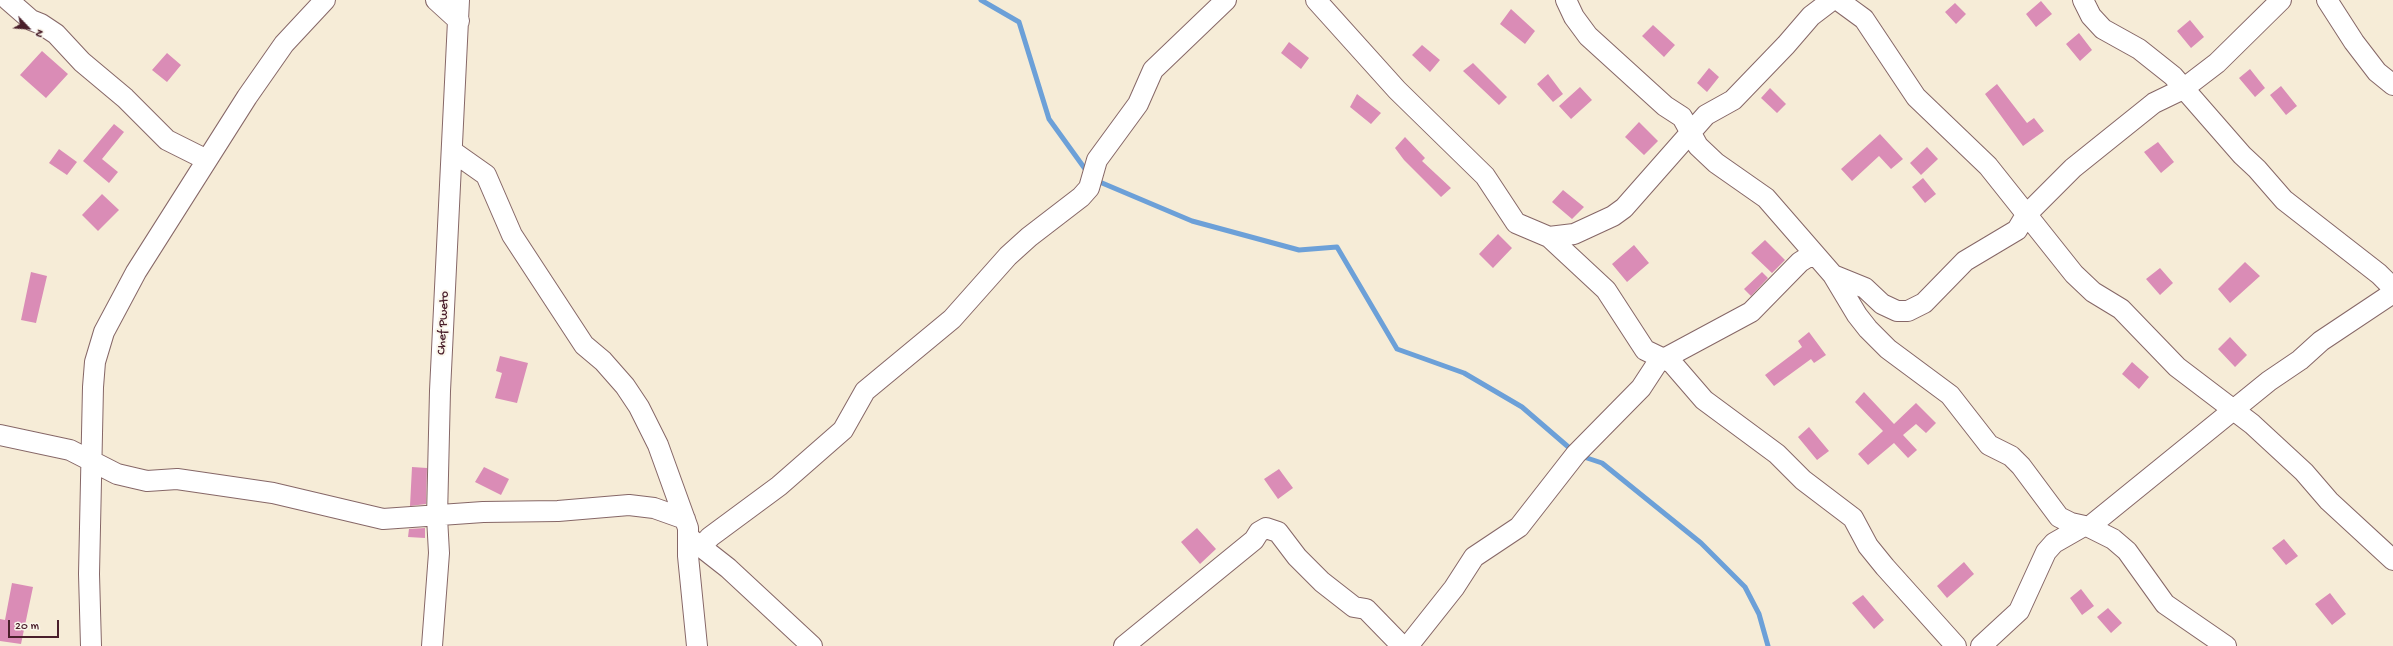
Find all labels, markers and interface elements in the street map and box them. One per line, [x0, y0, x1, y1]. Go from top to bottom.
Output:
north arrow [8, 8, 48, 48]
text: N [32, 27, 46, 39]
street label: Chef Pweto [435, 291, 453, 355]
scale bar [10, 612, 61, 638]
text: 20 m [15, 620, 39, 634]

